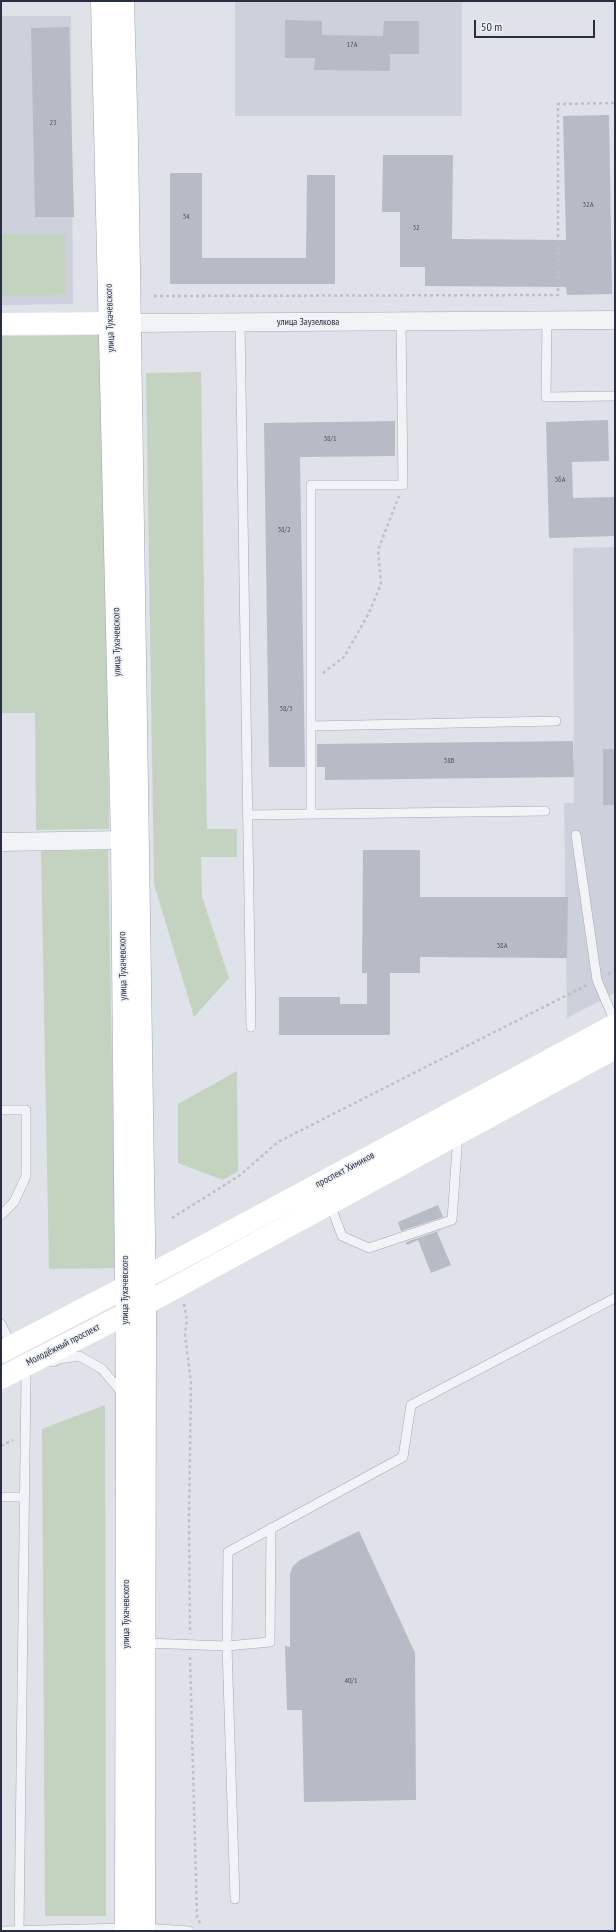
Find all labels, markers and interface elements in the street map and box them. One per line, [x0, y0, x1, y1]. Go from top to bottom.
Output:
scale bar [476, 12, 597, 38]
text: 50 m [481, 19, 502, 34]
house number: 17А [347, 40, 357, 50]
house number: 23 [49, 118, 57, 128]
house number: 32А [583, 200, 593, 210]
house number: 34 [182, 212, 190, 222]
house number: 32 [412, 223, 420, 233]
street label: улица Тухачевского [103, 283, 117, 353]
street label: улица Заузелкова [277, 316, 339, 328]
house number: 38/1 [323, 434, 337, 444]
house number: 36А [555, 475, 565, 485]
house number: 38/2 [277, 525, 291, 535]
street label: улица Тухачевского [110, 607, 124, 677]
house number: 38/3 [279, 704, 293, 714]
house number: 38Б [444, 756, 454, 766]
street label: улица Тухачевского [116, 931, 130, 1001]
house number: 38А [497, 941, 507, 951]
street label: проспект Химиков [313, 1149, 377, 1191]
street label: улица Тухачевского [119, 1256, 131, 1324]
street label: Молодёжный проспект [24, 1321, 102, 1369]
street label: улица Тухачевского [120, 1580, 132, 1648]
house number: 40/1 [344, 1676, 358, 1686]

